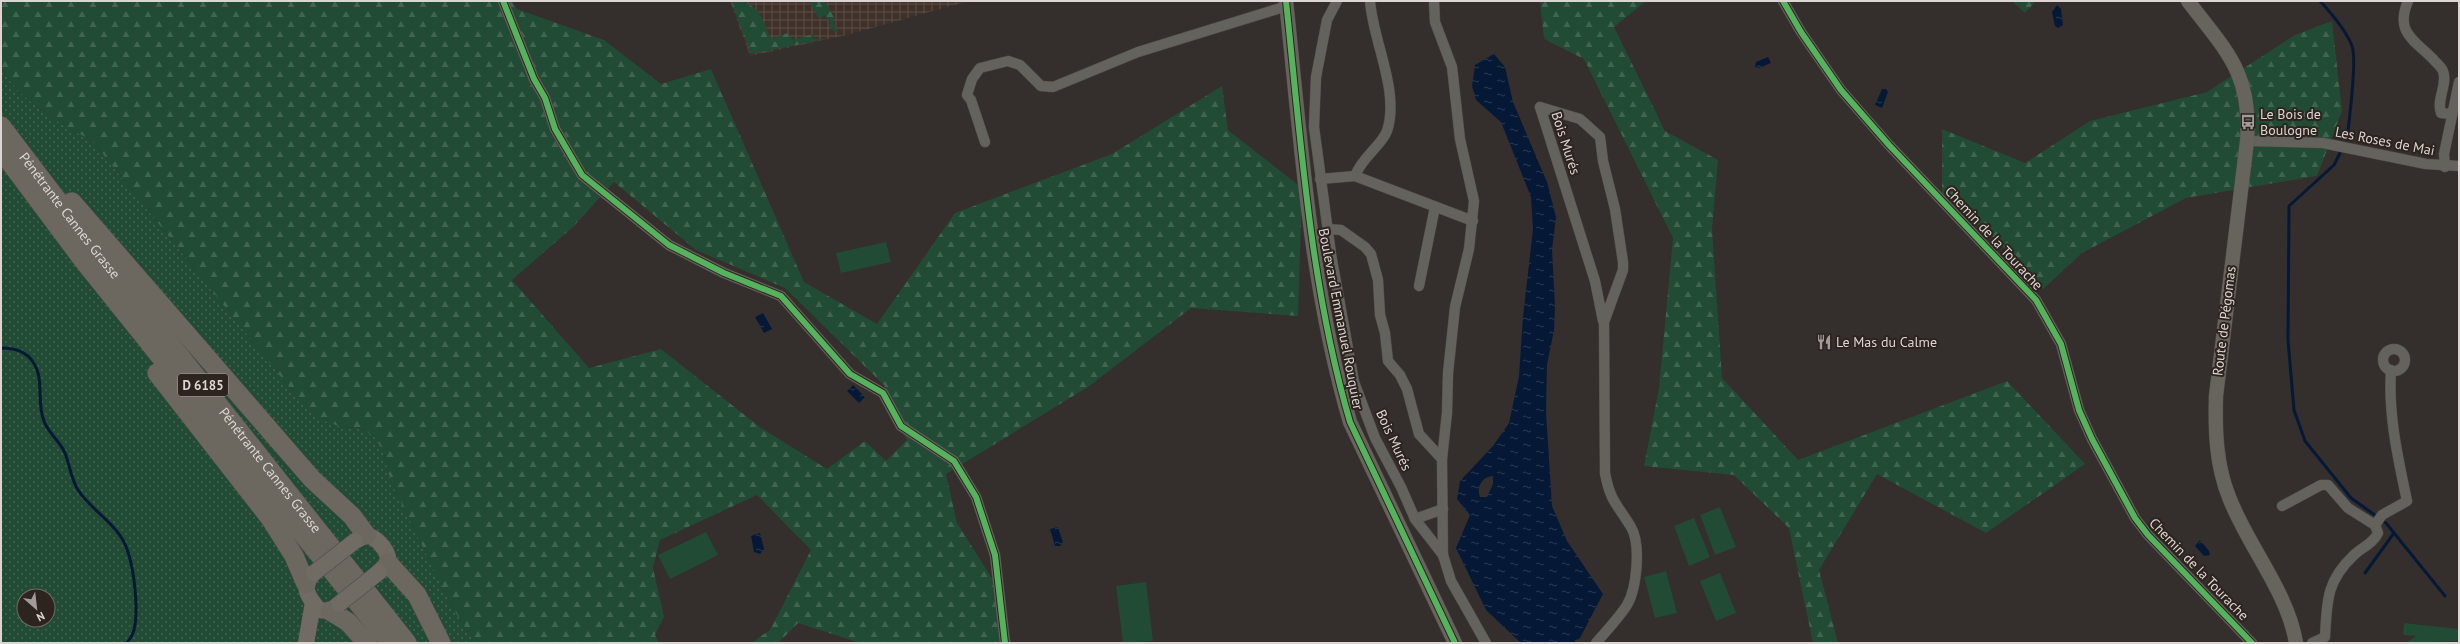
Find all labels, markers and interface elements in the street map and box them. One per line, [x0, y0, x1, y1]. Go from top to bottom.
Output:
place label: Le Bois de Boulogne [2260, 105, 2321, 139]
street label: Bois Murés [1547, 109, 1585, 177]
bus stop icon: Le Bois de Boulogne [2239, 113, 2257, 131]
street label: Les Roses de Mai [2334, 123, 2436, 159]
street label: Pénétrante Cannes Grasse [15, 149, 124, 282]
street label: Chemin de la Tourache [1941, 182, 2047, 294]
street label: Boulevard Emmanuel Rouquier [1315, 227, 1367, 412]
street label: Route de Pégomas [2208, 265, 2240, 377]
restaurant icon: Le Mas du Calme [1815, 333, 1833, 351]
place label: Le Mas du Calme [1836, 333, 1937, 351]
road number: D 6185 [178, 374, 228, 396]
street label: Pénétrante Cannes Grasse [215, 404, 325, 537]
street label: Bois Murés [1372, 407, 1416, 474]
street label: Chemin de la Tourache [2145, 514, 2253, 624]
north arrow [16, 588, 56, 628]
text: N [34, 609, 47, 625]

